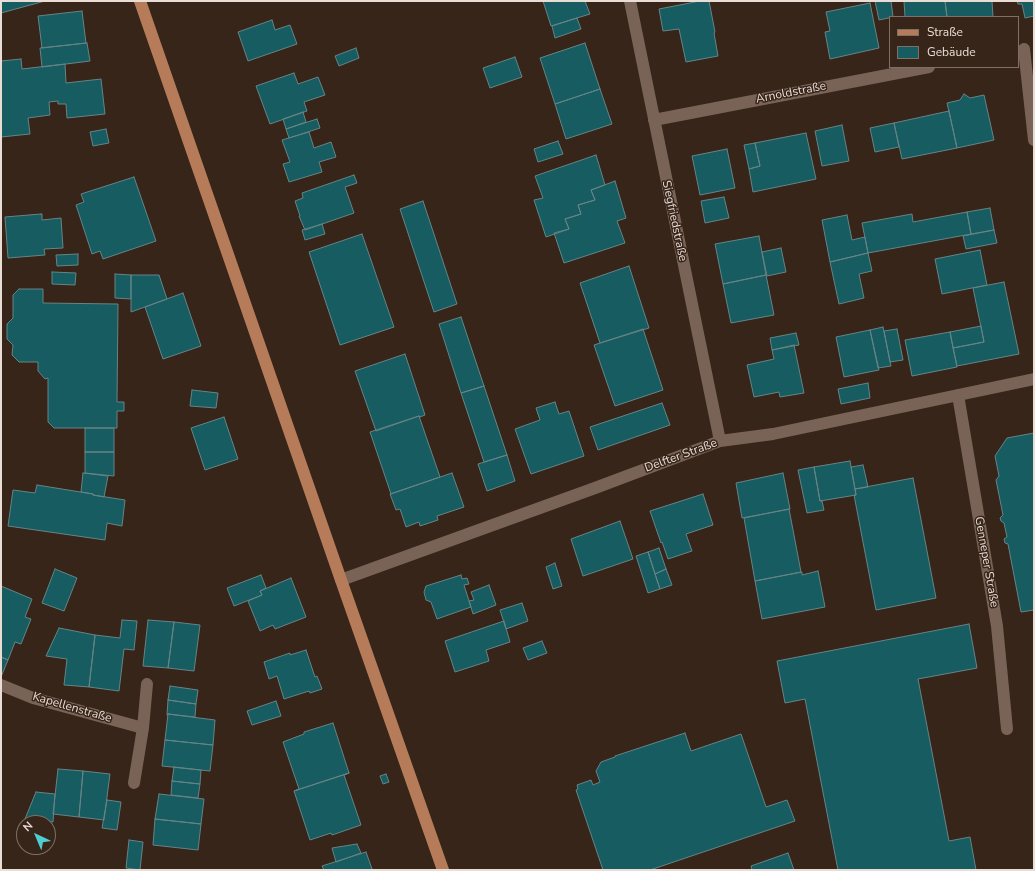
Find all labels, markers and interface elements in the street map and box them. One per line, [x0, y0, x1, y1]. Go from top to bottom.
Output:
legend [889, 16, 1019, 68]
text: Straße [927, 24, 963, 40]
text: Gebäude [927, 44, 976, 60]
street label: Arnoldstraße [755, 79, 827, 107]
street label: Siegfriedstraße [658, 179, 690, 263]
street label: Delfter Straße [643, 436, 719, 476]
street label: Genneper Straße [971, 516, 1001, 608]
street label: Kapellenstraße [31, 690, 113, 726]
north arrow [16, 815, 56, 855]
text: N [20, 818, 36, 835]

